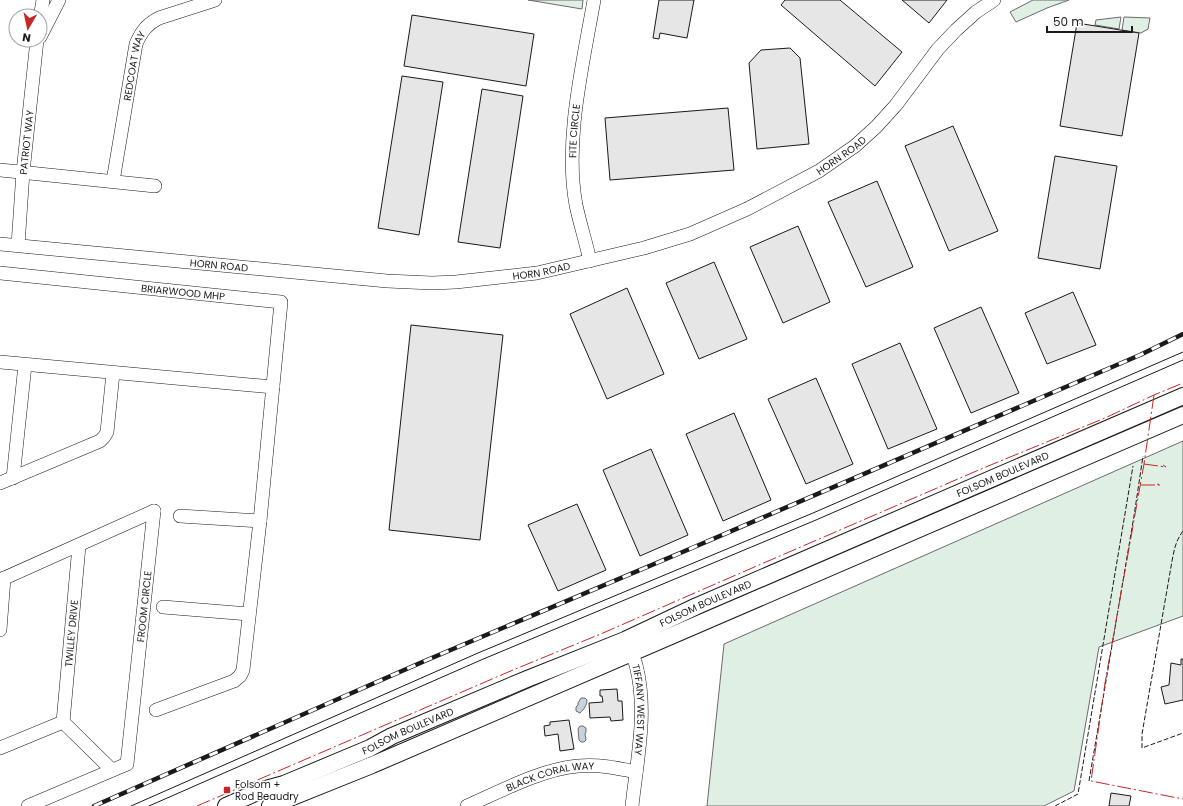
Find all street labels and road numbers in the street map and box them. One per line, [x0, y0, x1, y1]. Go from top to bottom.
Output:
street label: REDCOAT WAY [119, 28, 149, 102]
street label: FITE CIRCLE [565, 103, 584, 158]
street label: PATRIOT WAY [15, 109, 37, 175]
street label: HORN ROAD [813, 132, 869, 178]
street label: HORN ROAD [189, 255, 249, 275]
street label: HORN ROAD [512, 258, 572, 283]
street label: BRIARWOOD MHP [140, 280, 226, 304]
street label: FOLSOM BOULEVARD [954, 447, 1051, 501]
street label: FROOM CIRCLE [133, 570, 155, 643]
street label: FOLSOM BOULEVARD [657, 576, 754, 630]
street label: TWILLEY DRIVE [61, 599, 82, 668]
street label: TIFFANY WEST WAY [629, 663, 649, 756]
street label: FOLSOM BOULEVARD [360, 703, 456, 758]
street label: BLACK CORAL WAY [503, 758, 594, 795]

